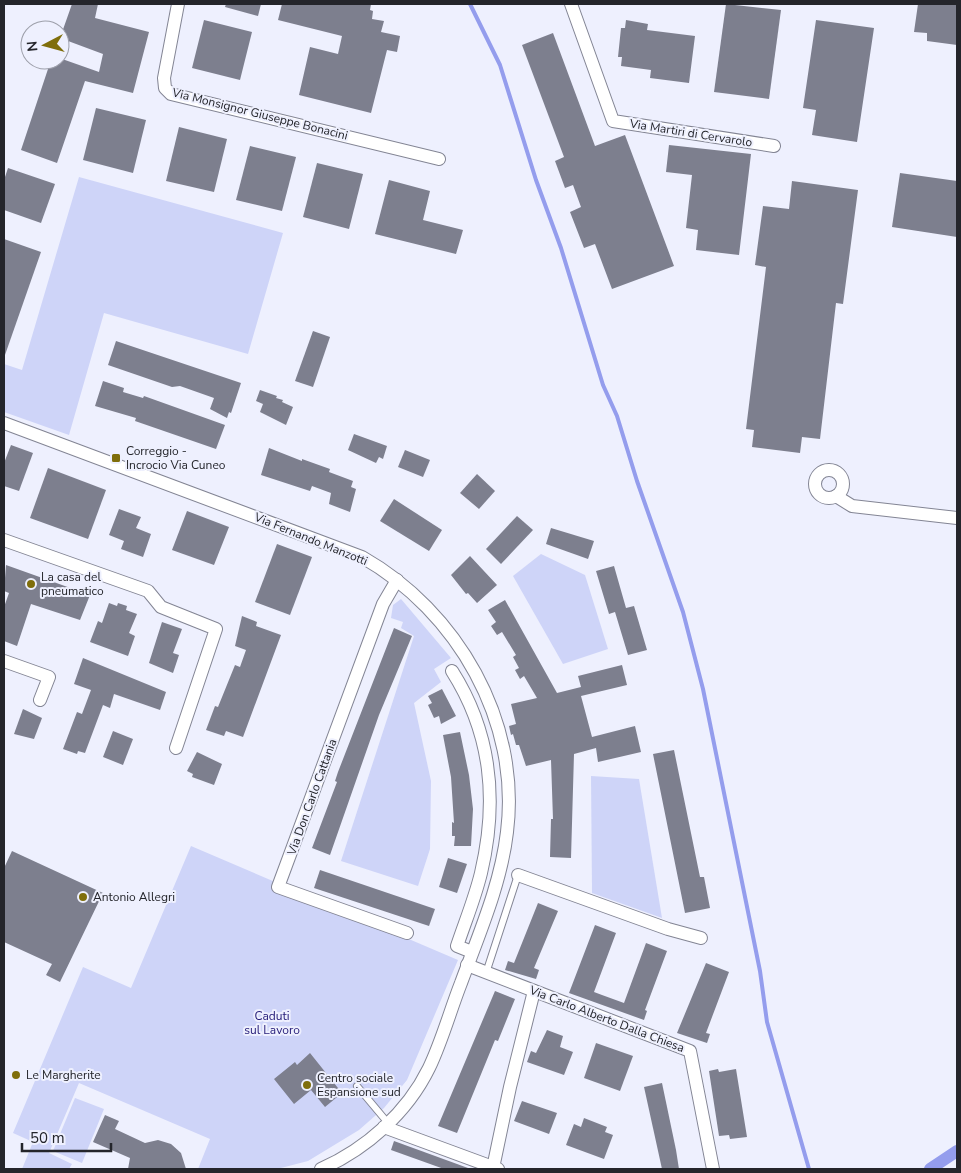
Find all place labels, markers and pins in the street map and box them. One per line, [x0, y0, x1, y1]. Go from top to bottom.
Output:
place label: Correggio - Incrocio Via Cuneo [126, 443, 226, 473]
marker: Correggio - Incrocio Via Cuneo [110, 452, 122, 464]
place label: La casa del pneumatico [41, 569, 104, 599]
marker: La casa del pneumatico [25, 578, 37, 590]
place label: Antonio Allegri [93, 889, 175, 905]
marker: Antonio Allegri [77, 891, 89, 903]
place label: Le Margherite [26, 1067, 101, 1083]
marker: Le Margherite [10, 1069, 22, 1081]
place label: Centro sociale Espansione sud [317, 1070, 401, 1100]
marker: Centro sociale Espansione sud [301, 1079, 313, 1091]

